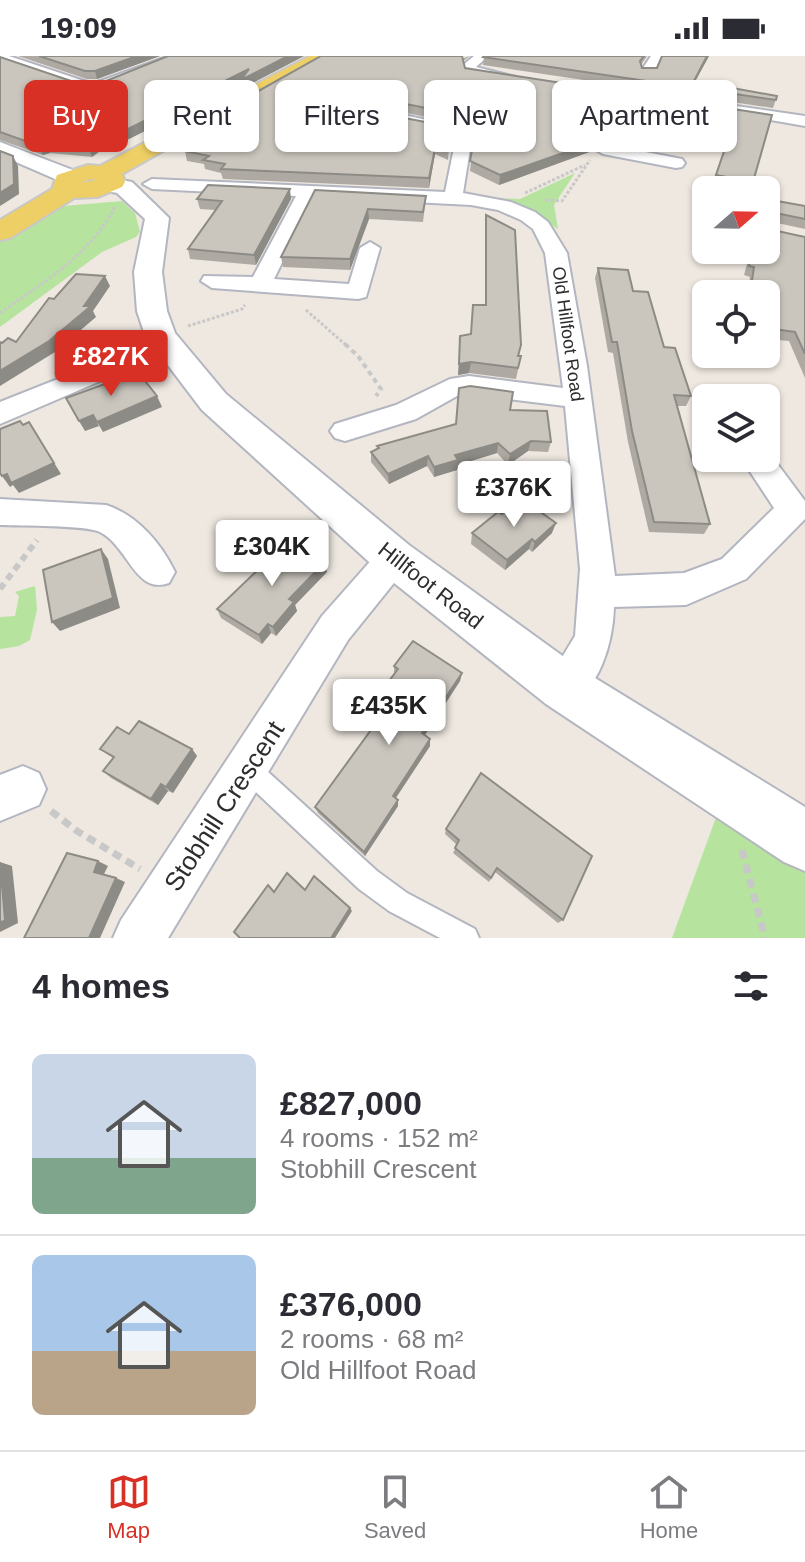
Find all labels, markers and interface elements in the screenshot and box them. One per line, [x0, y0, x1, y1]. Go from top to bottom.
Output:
text: 19:09 [40, 11, 117, 44]
chip: Buy [24, 80, 128, 152]
chip: Rent [144, 80, 259, 152]
chip: Filters [275, 80, 408, 152]
chip: New [424, 80, 536, 152]
chip: Apartment [552, 80, 737, 152]
north arrow [692, 176, 780, 264]
map controls [692, 176, 780, 472]
street label: Old Hillfoot Road [549, 265, 587, 403]
button: locate [692, 280, 780, 368]
pin: £827K [55, 330, 167, 398]
text: £827K [73, 341, 149, 371]
button: layers [692, 384, 780, 472]
pin: £376K [458, 461, 570, 529]
text: £376K [476, 472, 552, 502]
pin: £304K [216, 520, 328, 588]
text: £304K [234, 531, 310, 561]
street label: Hillfoot Road [373, 537, 488, 634]
pin: £435K [333, 679, 445, 747]
text: £435K [351, 690, 427, 720]
street label: Stobhill Crescent [158, 715, 291, 897]
icon: filters [729, 964, 773, 1008]
text: 4 homes [32, 967, 170, 1005]
text: £827,000 [280, 1084, 422, 1122]
icon: home [96, 1086, 192, 1182]
text: 4 rooms · 152 m² [280, 1123, 478, 1153]
text: Stobhill Crescent [280, 1154, 477, 1184]
text: £376,000 [280, 1285, 422, 1323]
icon: home [96, 1287, 192, 1383]
text: 2 rooms · 68 m² [280, 1324, 464, 1354]
text: Old Hillfoot Road [280, 1355, 477, 1385]
tab: Map [107, 1470, 151, 1544]
tab: Saved [364, 1470, 426, 1544]
tab: Home [640, 1470, 698, 1544]

